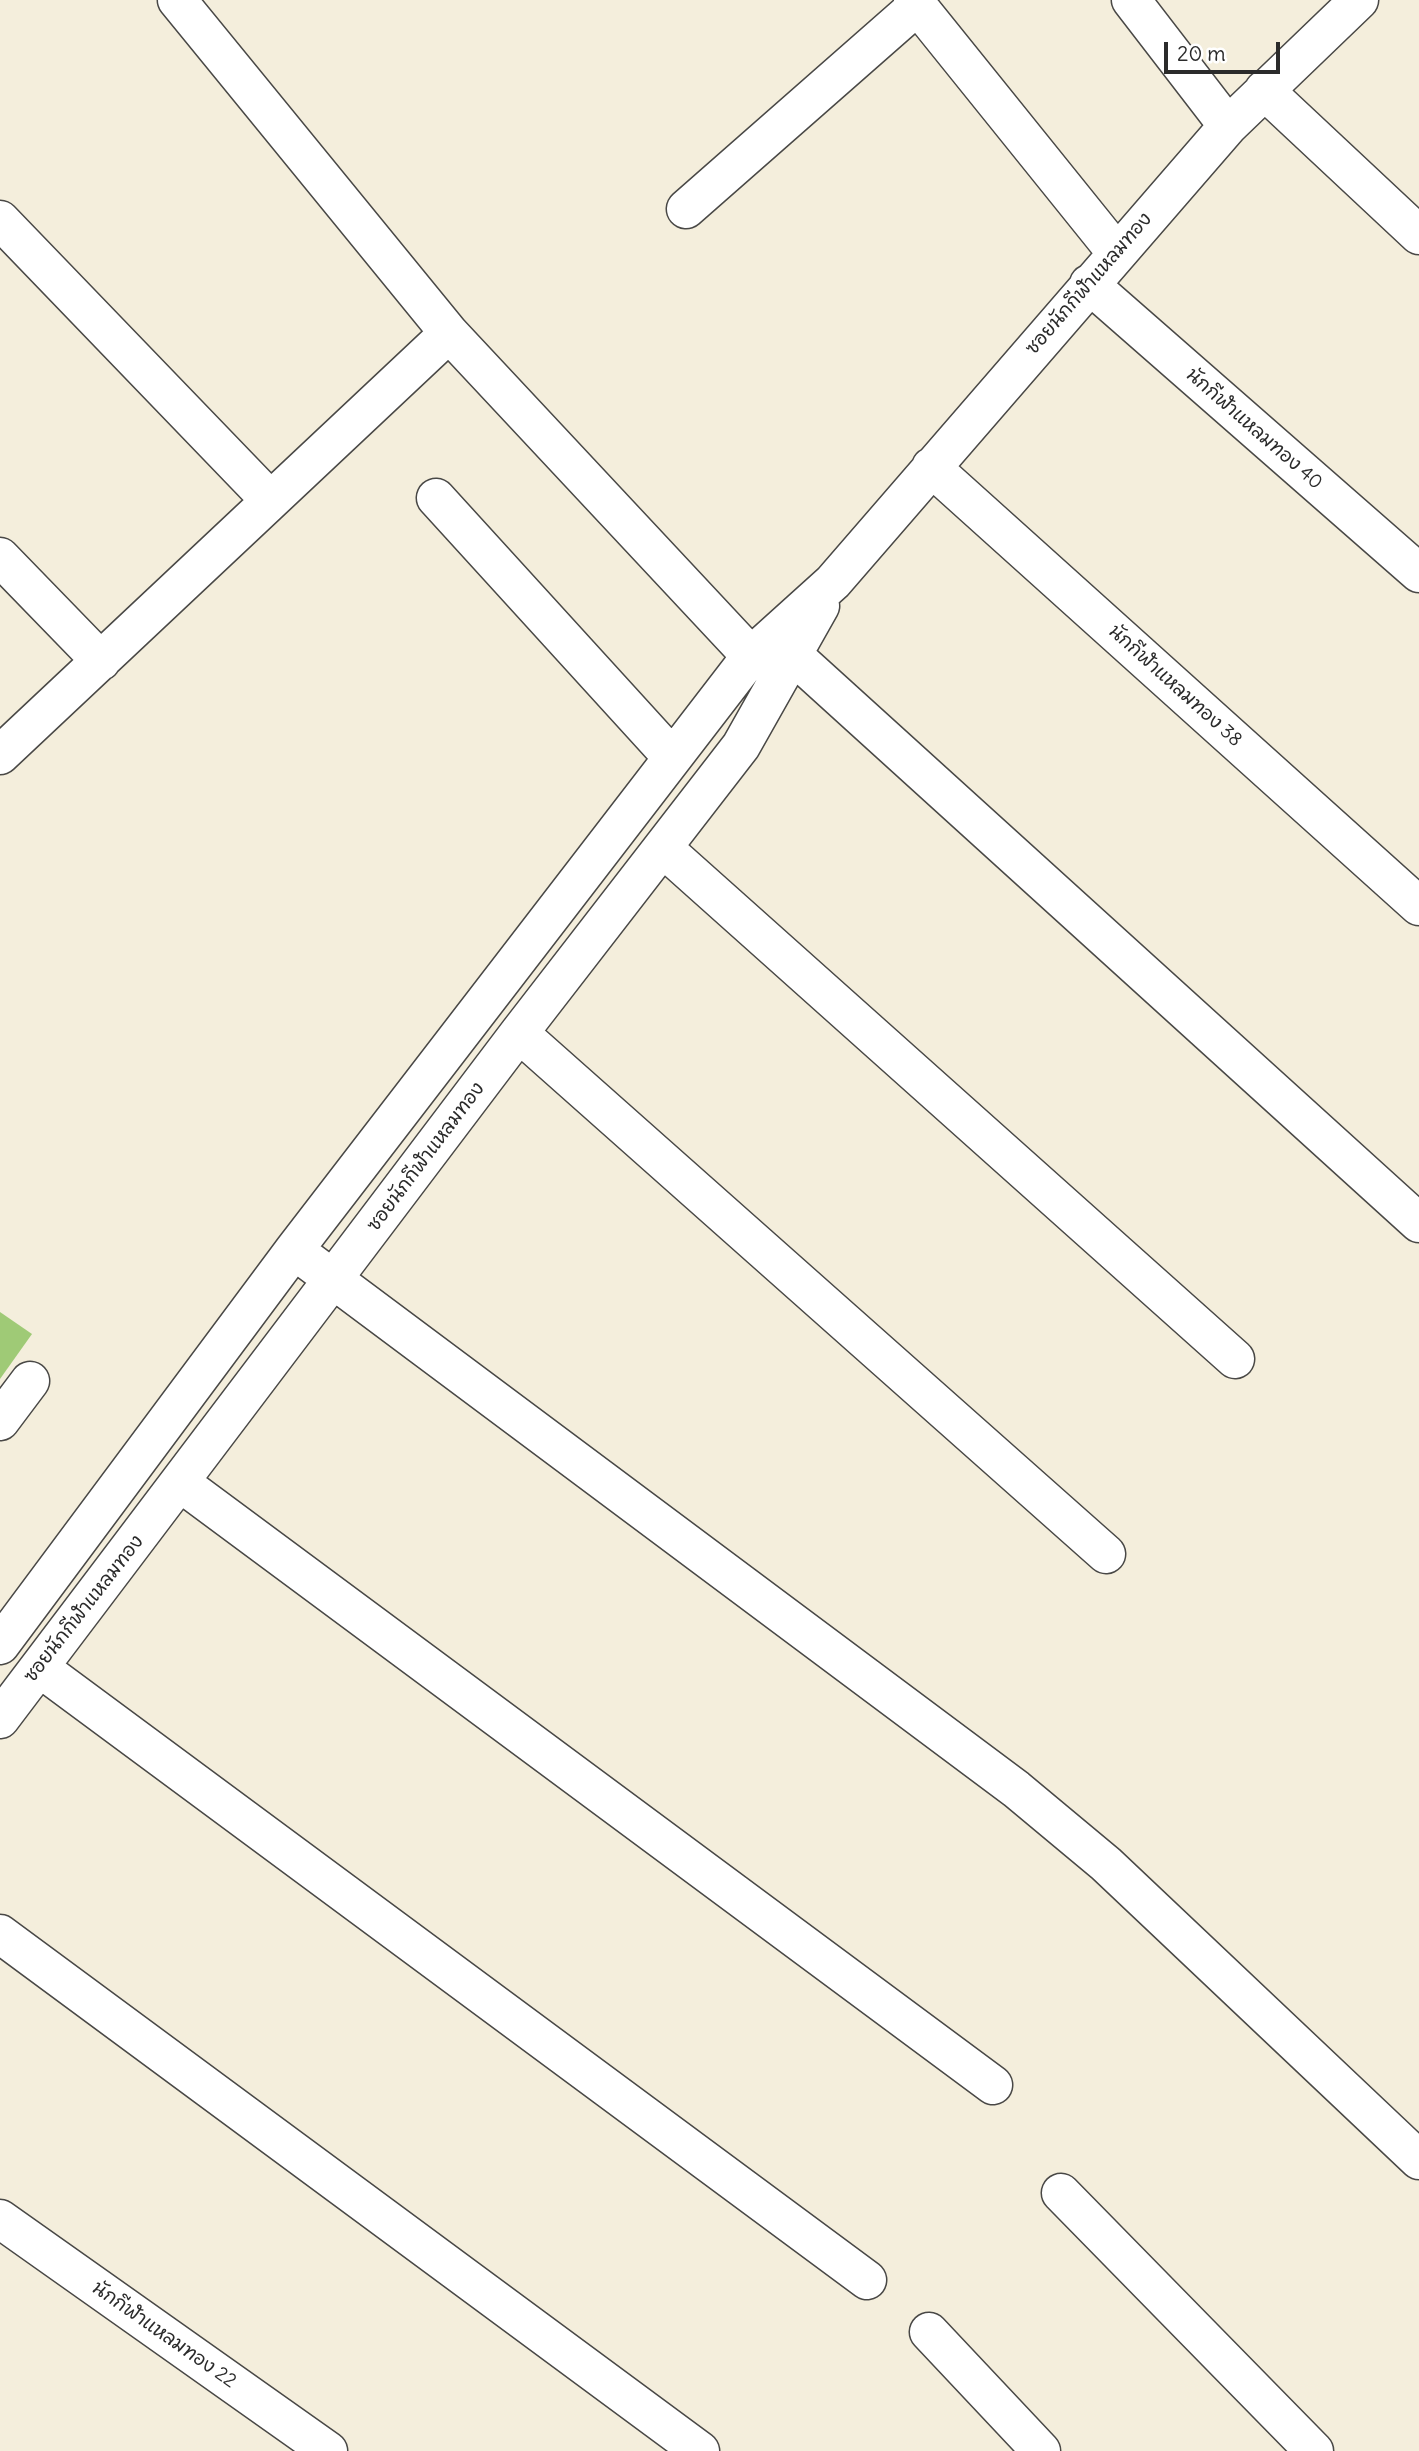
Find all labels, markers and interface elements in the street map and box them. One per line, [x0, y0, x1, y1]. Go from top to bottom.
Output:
scale bar [1167, 28, 1282, 72]
text: 20 m [1177, 40, 1226, 67]
street label: ซอยนักกีฬาแหลมทอง [1021, 208, 1157, 360]
street label: นักกีฬาแหลมทอง 40 [1181, 364, 1327, 494]
street label: นักกีฬาแหลมทอง 38 [1104, 620, 1246, 752]
street label: ซอยนักกีฬาแหลมทอง [363, 1078, 489, 1236]
street label: ซอยนักกีฬาแหลมทอง [19, 1531, 149, 1687]
street label: นักกีฬาแหลมทอง 22 [88, 2277, 240, 2393]

